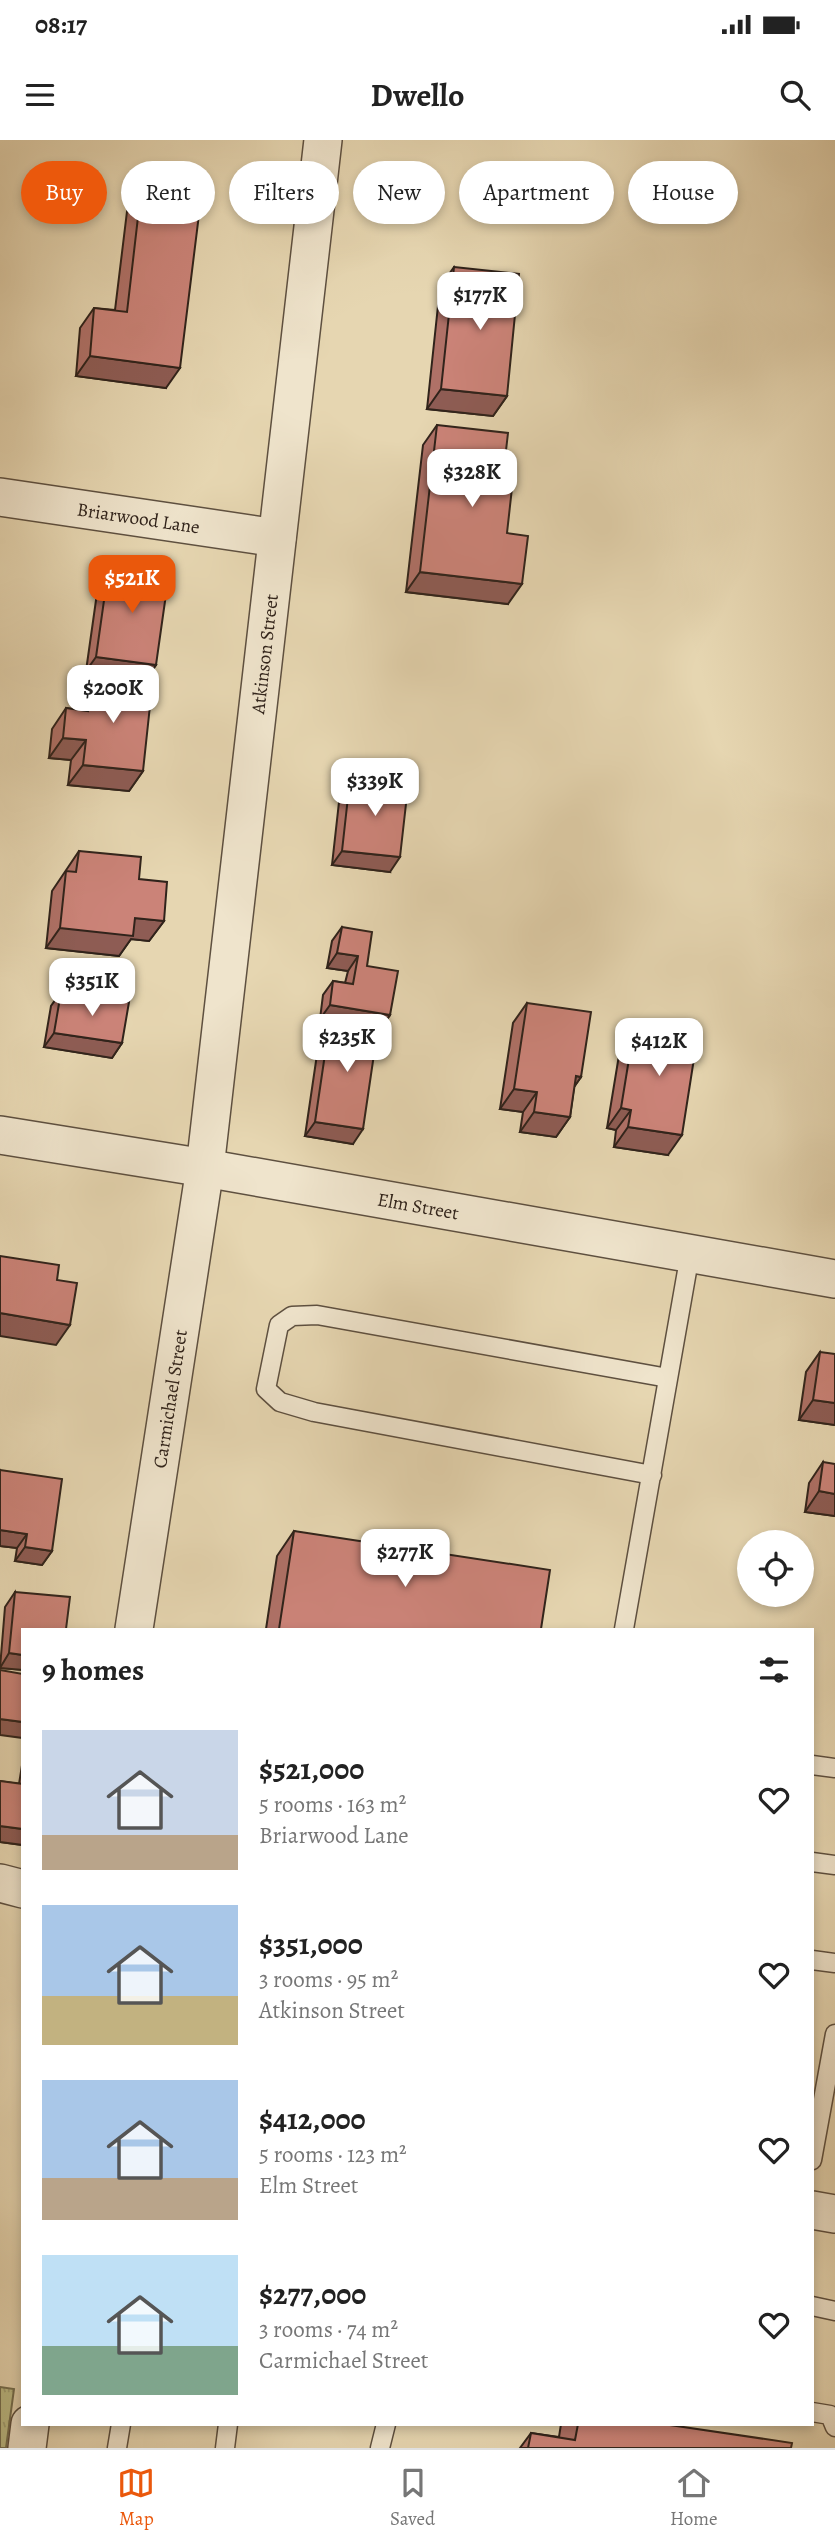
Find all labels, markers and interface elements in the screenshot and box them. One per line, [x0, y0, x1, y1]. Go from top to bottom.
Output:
text: 08:17 [35, 7, 87, 42]
text: Dwello [371, 73, 464, 117]
icon: menu [21, 76, 59, 114]
icon: search [776, 76, 814, 114]
chip: Buy [21, 161, 107, 224]
chip: Rent [121, 161, 215, 224]
chip: Filters [229, 161, 339, 224]
chip: New [353, 161, 445, 224]
chip: Apartment [459, 161, 614, 224]
chip: House [628, 161, 738, 224]
pin: $177K [431, 272, 529, 332]
text: $177K [453, 279, 507, 310]
pin: $328K [423, 450, 521, 509]
text: $328K [443, 456, 501, 487]
street label: Briarwood Lane [75, 497, 201, 540]
pin: $521K [83, 556, 181, 615]
text: $521K [105, 562, 160, 593]
street label: Atkinson Street [245, 592, 285, 716]
pin: $200K [64, 666, 162, 725]
text: $200K [83, 672, 143, 703]
pin: $339K [326, 758, 424, 818]
text: $339K [347, 765, 403, 796]
pin: $351K [43, 958, 141, 1018]
text: $351K [65, 965, 119, 996]
pin: $235K [298, 1014, 396, 1074]
pin: $412K [610, 1018, 708, 1078]
text: $235K [319, 1021, 375, 1052]
text: $412K [631, 1025, 687, 1056]
street label: Elm Street [375, 1187, 461, 1226]
street label: Carmichael Street [147, 1328, 194, 1470]
pin: $277K [356, 1530, 454, 1589]
map controls [737, 1530, 814, 1607]
button: locate [737, 1530, 814, 1607]
text: $277K [377, 1536, 433, 1567]
text: 9 homes [42, 1650, 144, 1690]
icon: filters [755, 1651, 793, 1689]
text: $521,000 [259, 1749, 364, 1789]
icon: home [98, 1758, 182, 1842]
icon: heart [755, 1781, 793, 1819]
text: 5 rooms · 163 m² [259, 1789, 406, 1820]
text: Briarwood Lane [259, 1820, 409, 1851]
text: $351,000 [259, 1924, 363, 1964]
icon: home [98, 1933, 182, 2017]
icon: heart [755, 1956, 793, 1994]
text: 3 rooms · 95 m² [259, 1964, 398, 1995]
text: Atkinson Street [259, 1995, 405, 2026]
text: $412,000 [259, 2099, 366, 2139]
icon: home [98, 2108, 182, 2192]
icon: heart [755, 2131, 793, 2169]
text: 5 rooms · 123 m² [259, 2139, 407, 2170]
text: Elm Street [259, 2170, 358, 2201]
text: $277,000 [259, 2274, 366, 2314]
icon: home [98, 2283, 182, 2367]
icon: heart [755, 2306, 793, 2344]
text: 3 rooms · 74 m² [259, 2314, 398, 2345]
text: Carmichael Street [259, 2345, 428, 2376]
tab: Map [117, 2464, 155, 2532]
tab: Saved [390, 2464, 435, 2532]
tab: Home [670, 2464, 718, 2532]

